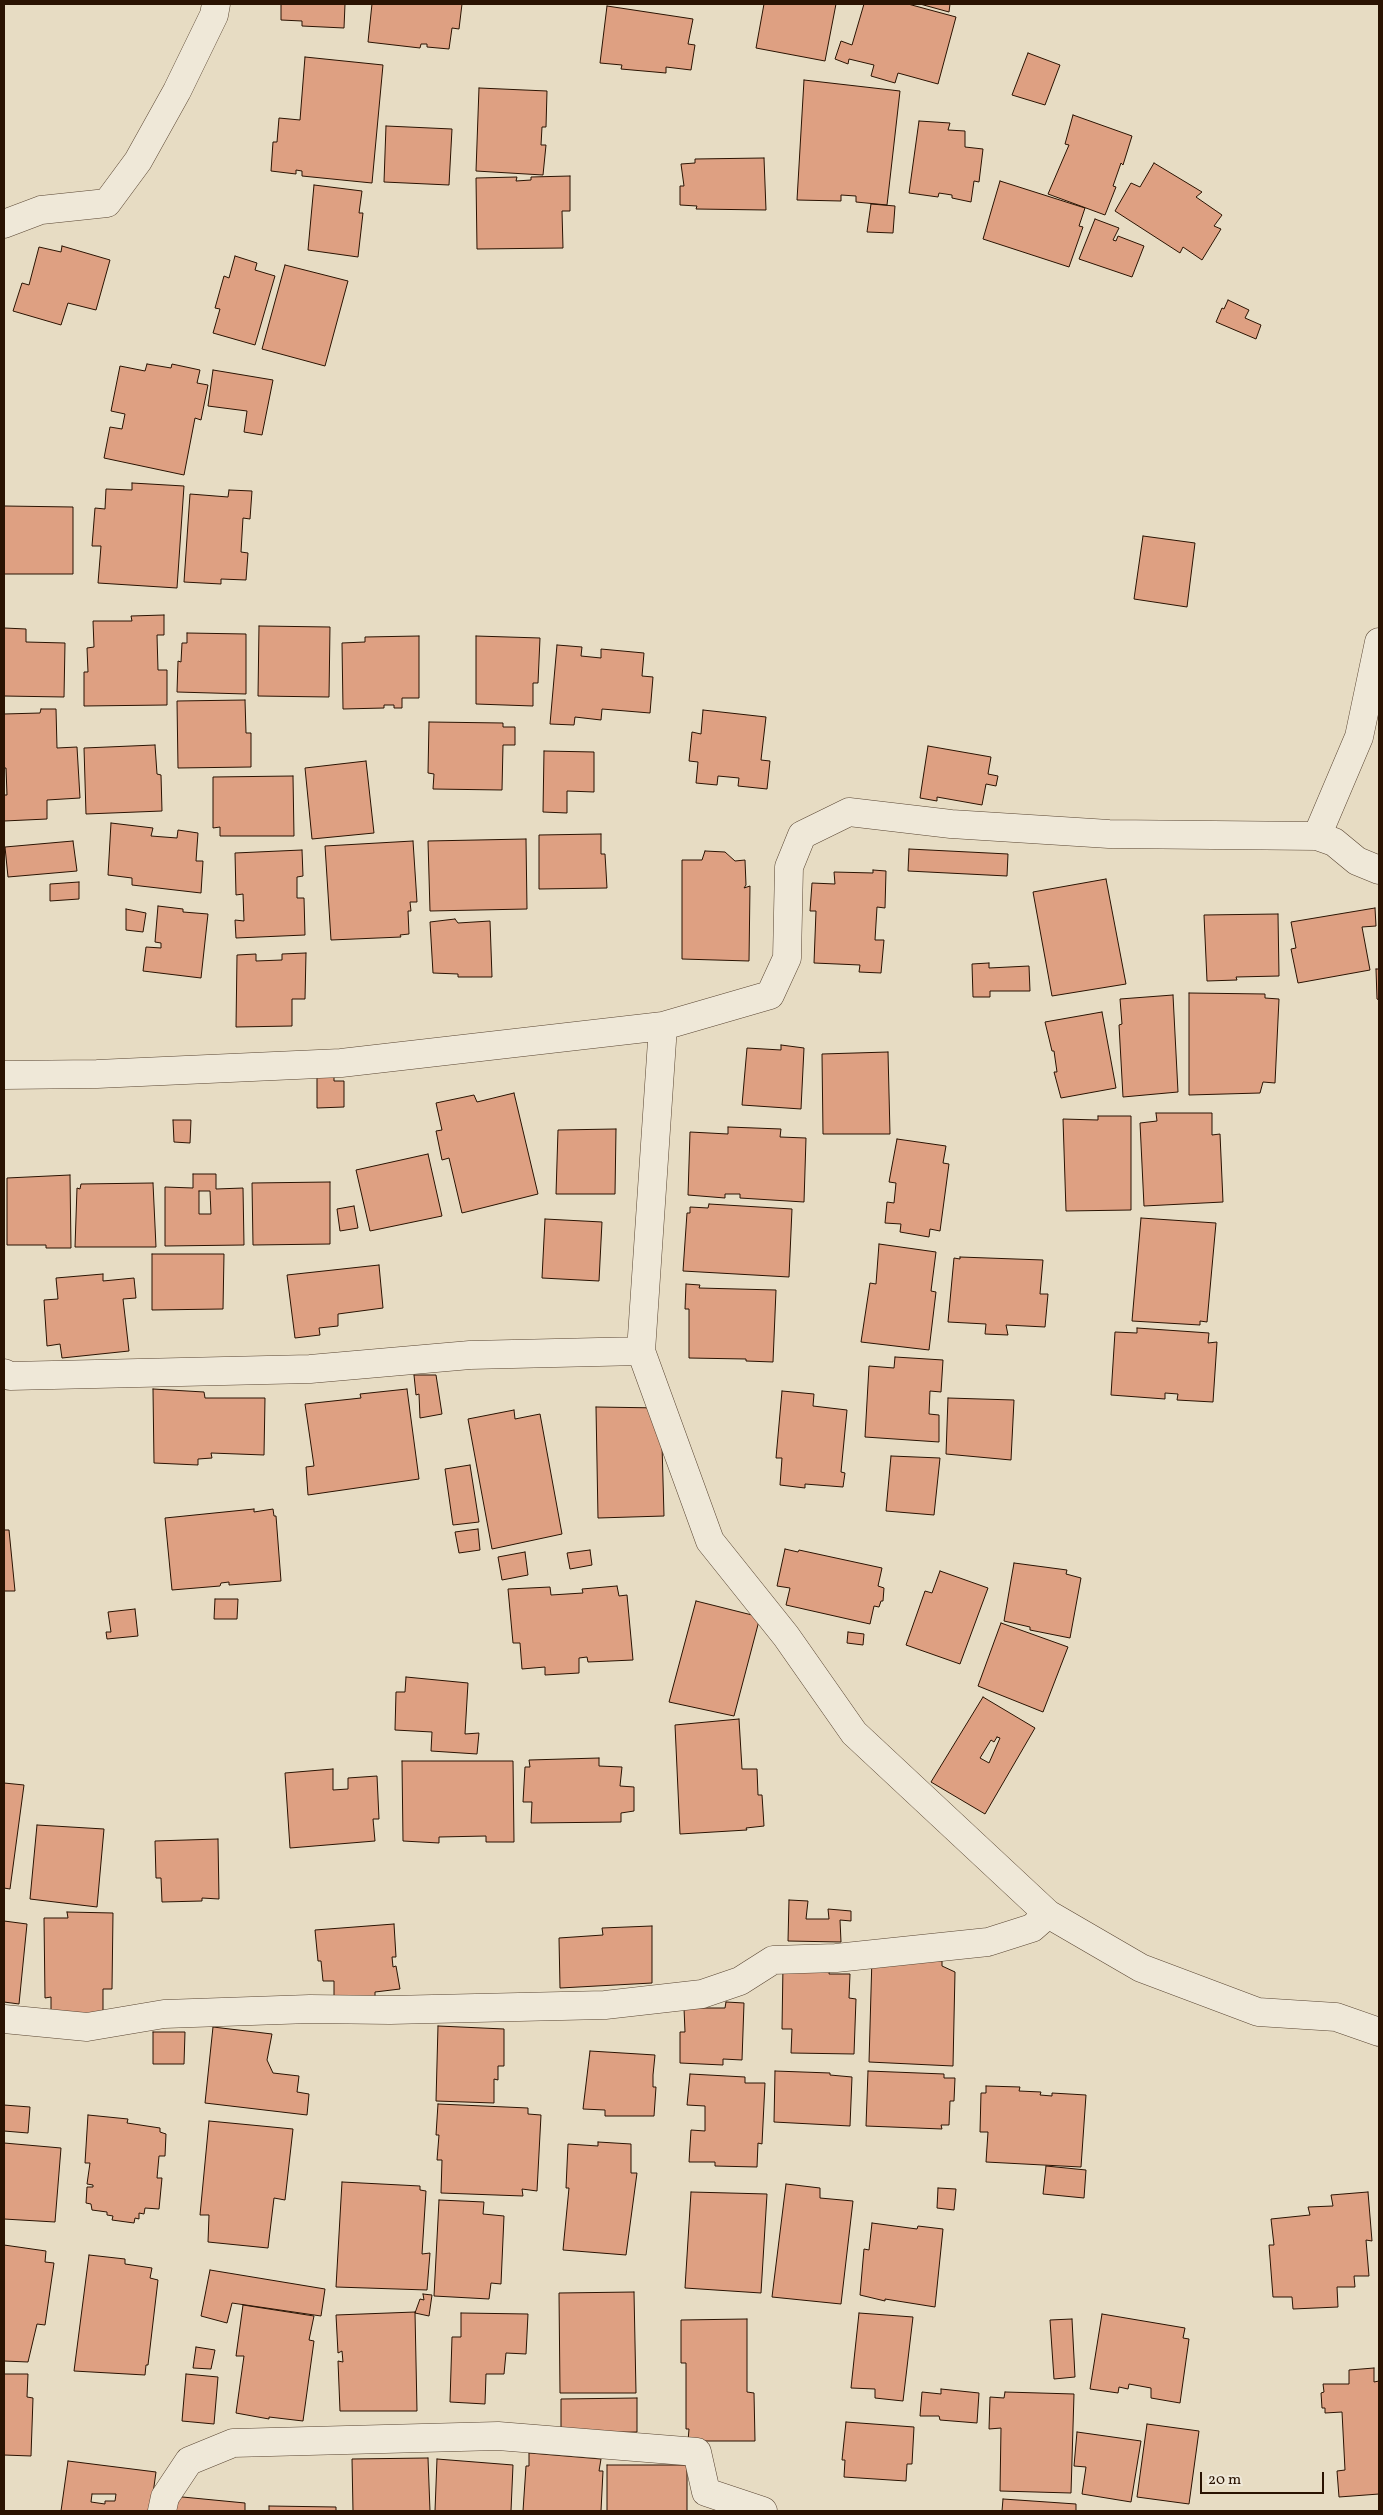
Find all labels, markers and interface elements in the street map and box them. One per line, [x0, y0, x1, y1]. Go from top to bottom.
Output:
scale bar [1203, 2462, 1327, 2494]
text: 20 m [1208, 2470, 1241, 2491]

